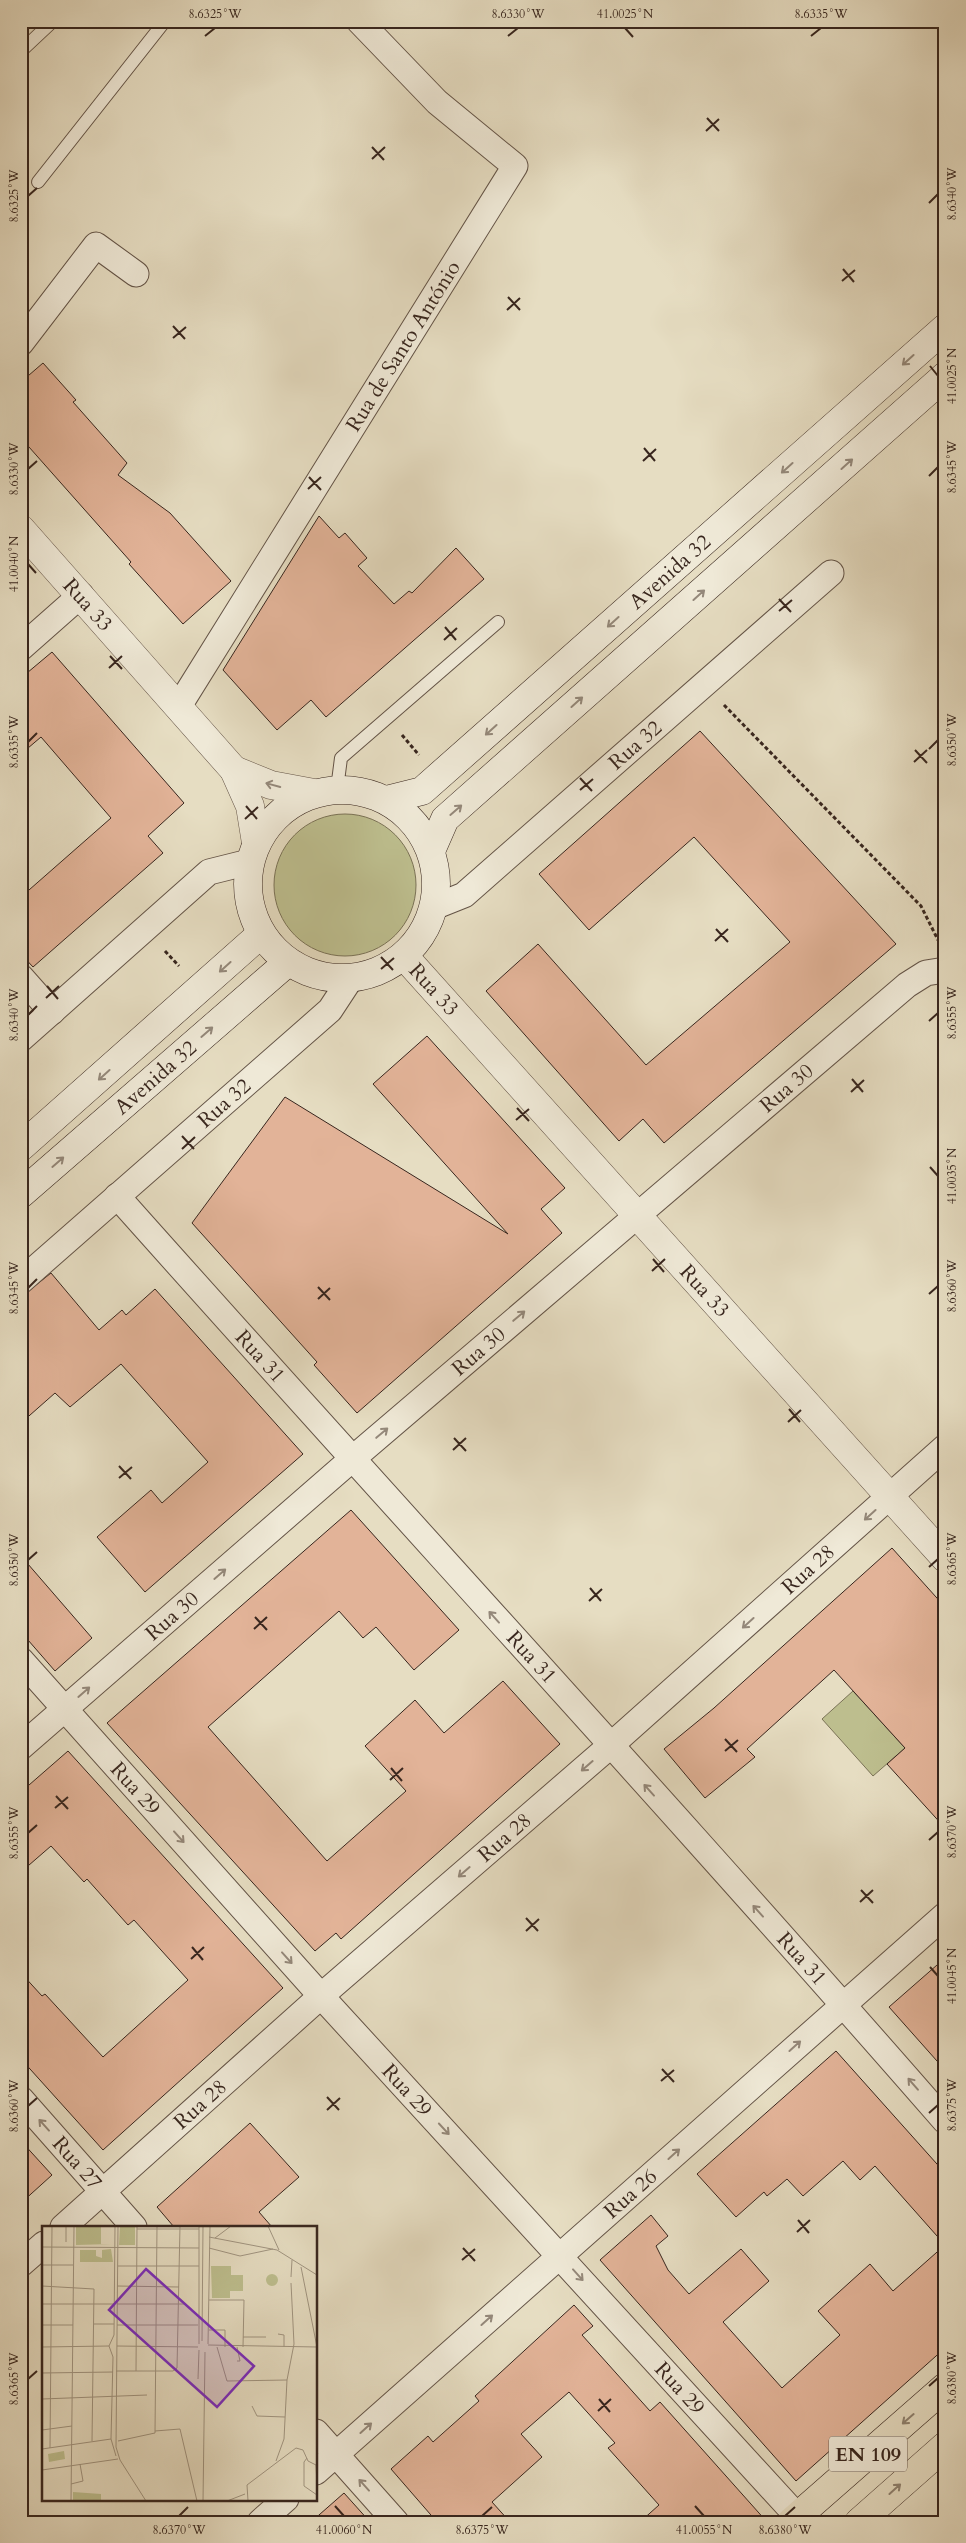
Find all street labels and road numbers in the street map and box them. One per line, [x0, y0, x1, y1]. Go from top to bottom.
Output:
street label: Rua de Santo António [339, 255, 468, 437]
street label: Avenida 32 [623, 528, 717, 616]
street label: Rua 33 [56, 572, 119, 638]
street label: Rua 32 [602, 714, 669, 777]
street label: Rua 33 [402, 957, 465, 1023]
street label: Avenida 32 [108, 1034, 203, 1122]
street label: Rua 30 [754, 1057, 820, 1120]
street label: Rua 32 [191, 1072, 257, 1135]
street label: Rua 33 [673, 1258, 736, 1324]
street label: Rua 30 [446, 1320, 512, 1383]
street label: Rua 31 [228, 1324, 292, 1389]
street label: Rua 28 [776, 1538, 841, 1601]
street label: Rua 30 [139, 1585, 205, 1648]
street label: Rua 31 [500, 1624, 563, 1690]
street label: Rua 29 [104, 1756, 167, 1822]
street label: Rua 28 [472, 1806, 538, 1869]
street label: Rua 31 [770, 1926, 833, 1992]
street label: Rua 29 [375, 2058, 439, 2123]
street label: Rua 28 [168, 2073, 233, 2136]
street label: Rua 27 [45, 2130, 109, 2196]
street label: Rua 26 [598, 2162, 664, 2225]
street label: Rua 29 [648, 2356, 711, 2421]
road number: EN 109 [829, 2436, 907, 2472]

